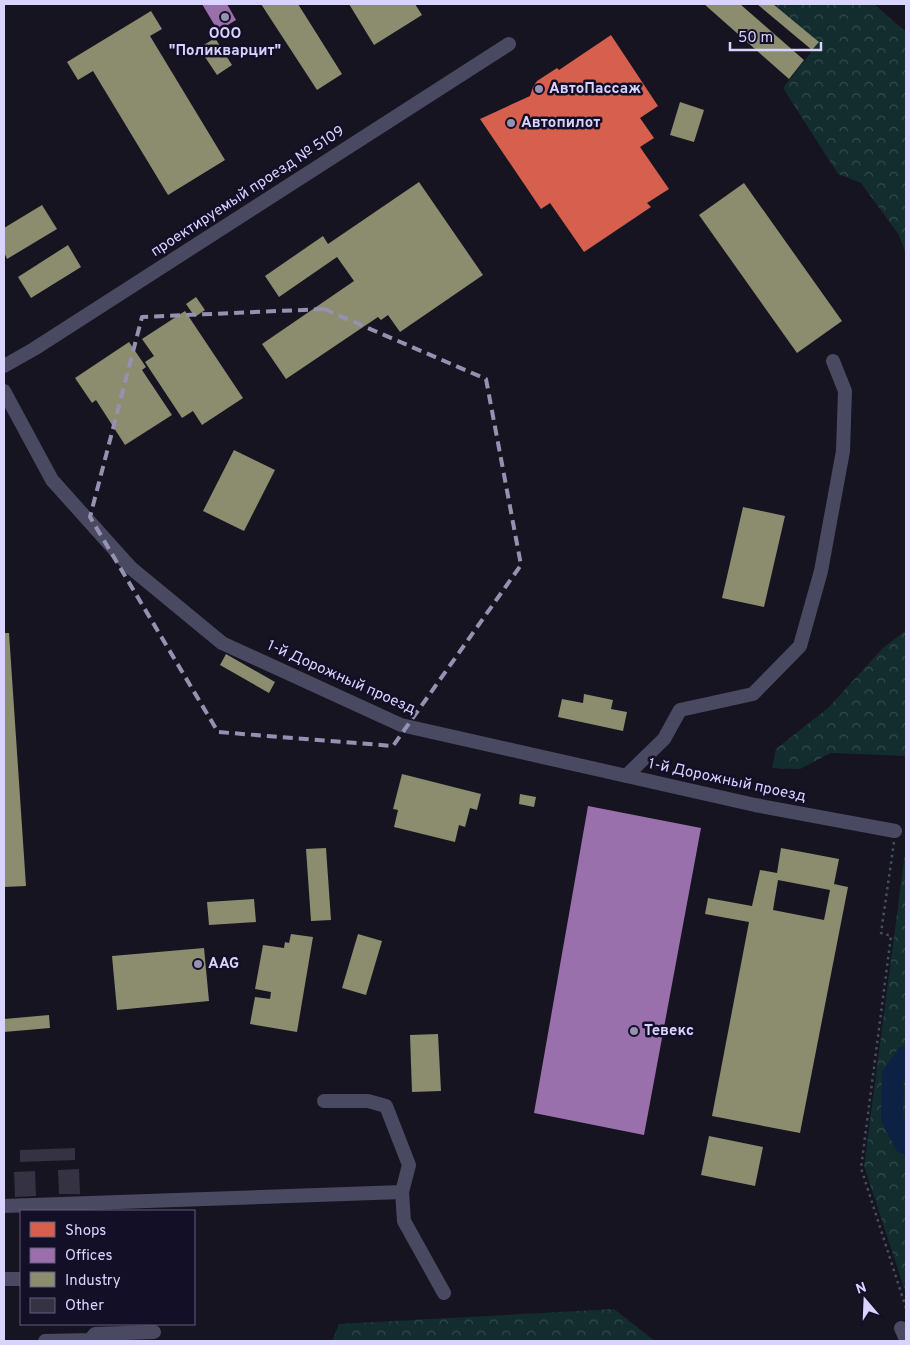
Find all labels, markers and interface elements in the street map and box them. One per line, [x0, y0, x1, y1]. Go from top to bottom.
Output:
marker: ООО "Поликварцит" [219, 11, 231, 23]
scale bar [730, 20, 821, 52]
place label: ООО "Поликварцит" [169, 25, 281, 61]
text: 50 m [738, 29, 773, 48]
place label: АвтоПассаж [549, 80, 641, 99]
marker: АвтоПассаж [533, 83, 545, 95]
place label: Автопилот [521, 114, 600, 133]
marker: Автопилот [505, 117, 517, 129]
street label: проектируемый проезд № 5109 [148, 122, 348, 262]
street label: 1-й Дорожный проезд [264, 637, 418, 719]
street label: 1-й Дорожный проезд [646, 755, 808, 807]
place label: AAG [208, 955, 239, 974]
marker: AAG [192, 958, 204, 970]
place label: Тевекс [644, 1022, 694, 1041]
marker: Тевекс [628, 1025, 640, 1037]
legend [20, 1210, 195, 1325]
text: Shops [65, 1222, 106, 1241]
text: Offices [65, 1247, 112, 1266]
text: Industry [65, 1272, 121, 1291]
north arrow [840, 1275, 890, 1325]
text: N [854, 1279, 869, 1299]
text: Other [65, 1297, 104, 1316]

